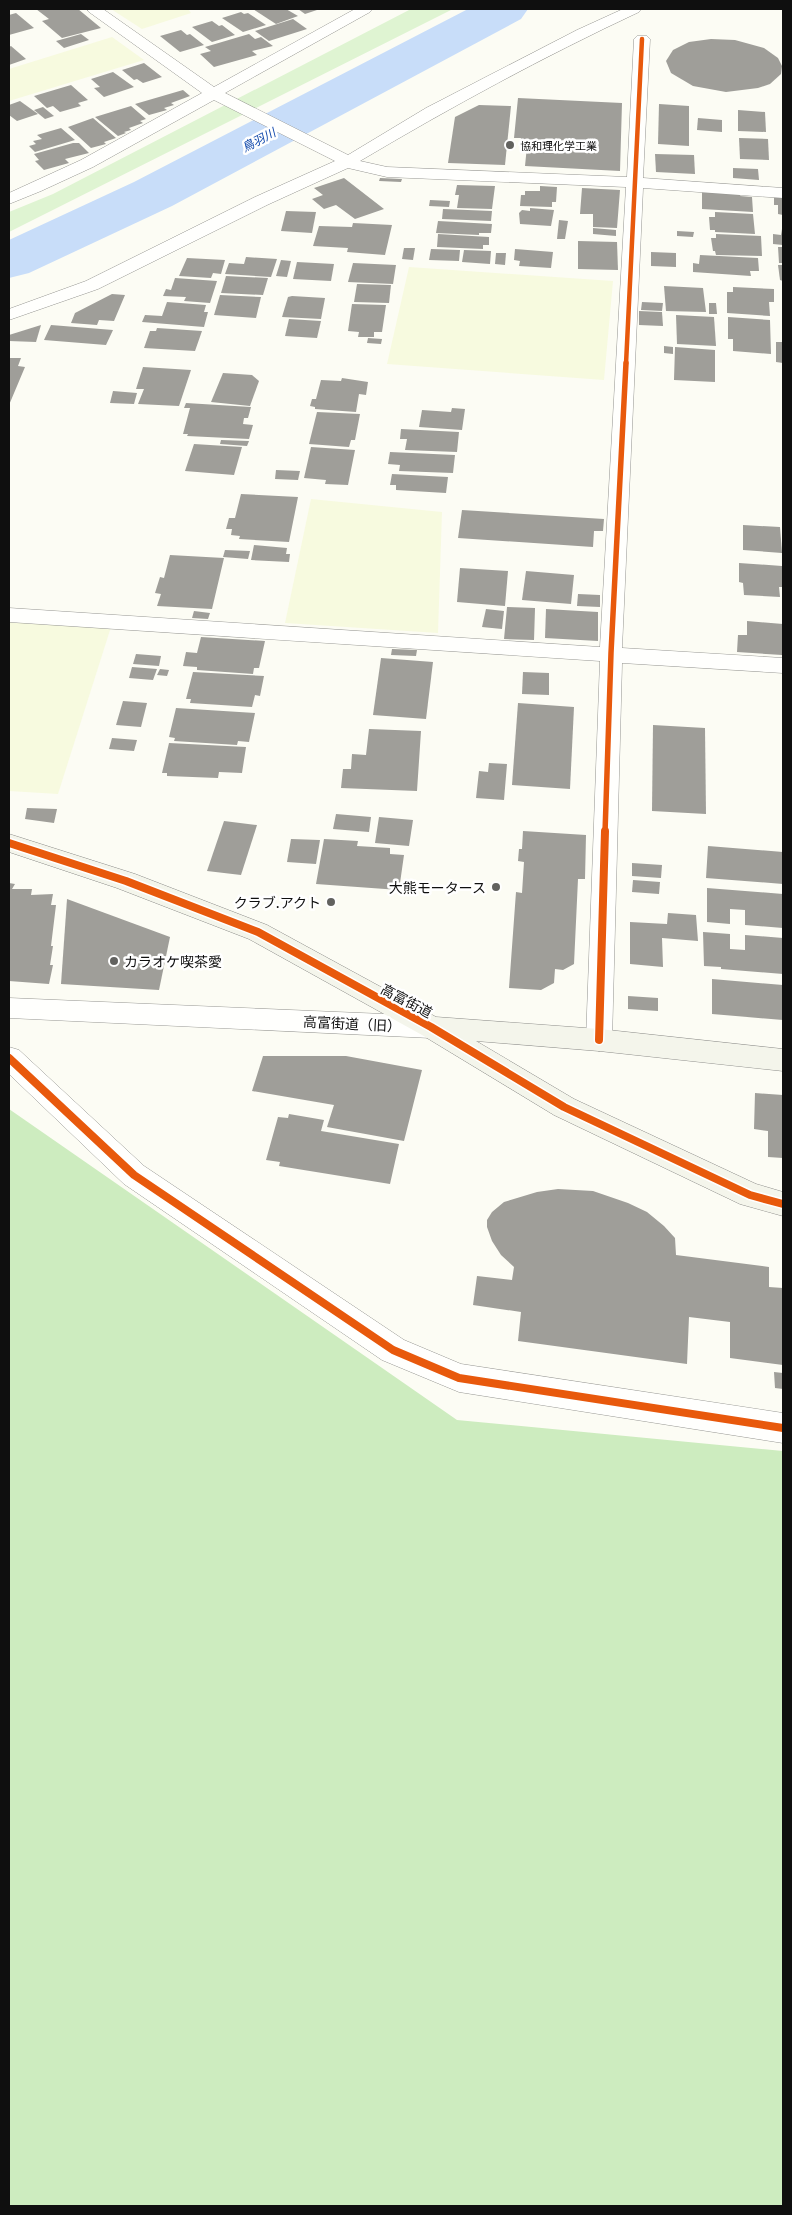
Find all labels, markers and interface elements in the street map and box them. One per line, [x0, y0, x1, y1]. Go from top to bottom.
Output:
water label: 鳥羽川 [238, 122, 280, 155]
place label: 協和理化学工業 [520, 137, 597, 153]
marker: 協和理化学工業 [504, 139, 516, 151]
place label: 大熊モータース [389, 877, 486, 897]
marker: 大熊モータース [490, 881, 502, 893]
place label: クラブ.アクト [234, 892, 321, 912]
marker: クラブ.アクト [325, 896, 337, 908]
place label: カラオケ喫茶愛 [124, 951, 222, 971]
marker: カラオケ喫茶愛 [108, 955, 120, 967]
street label: 高富街道 [378, 978, 436, 1022]
street label: 高富街道（旧） [303, 1010, 401, 1036]

